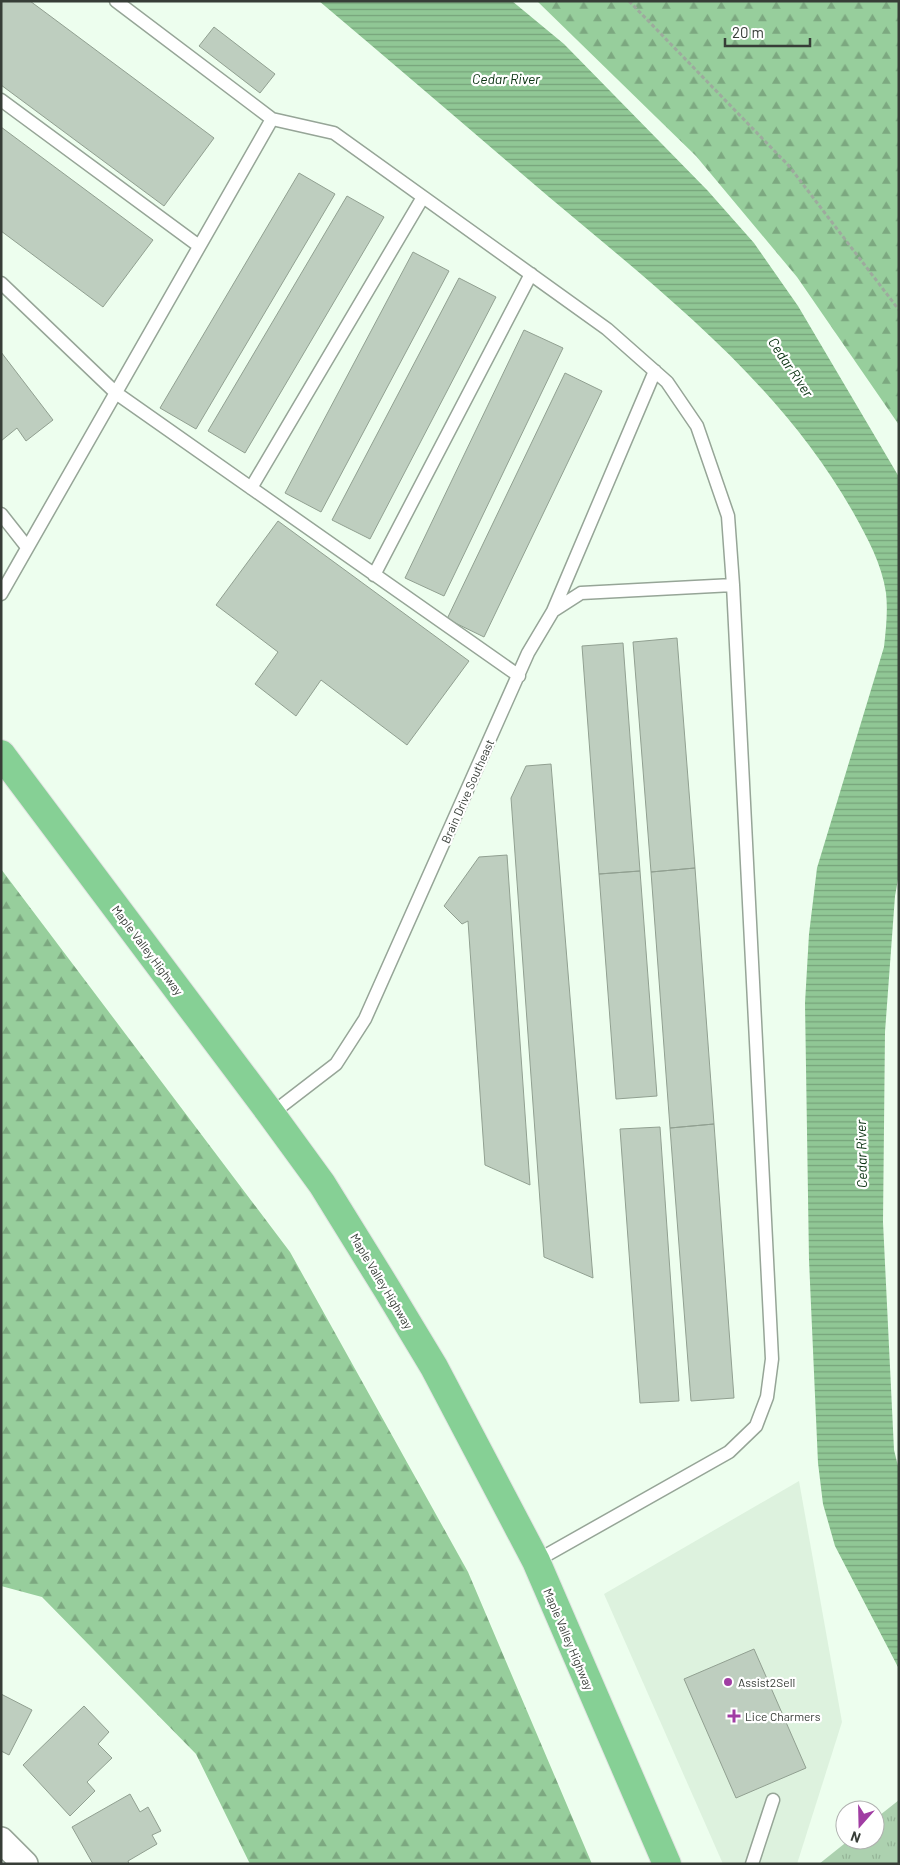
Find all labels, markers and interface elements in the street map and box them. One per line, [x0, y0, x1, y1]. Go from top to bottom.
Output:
scale bar [725, 15, 810, 47]
text: 20 m [732, 23, 764, 41]
water label: Cedar River [472, 70, 541, 87]
water label: Cedar River [765, 334, 818, 401]
street label: Brain Drive Southeast [438, 737, 496, 845]
street label: Maple Valley Highway [110, 902, 187, 998]
water label: Cedar River [852, 1119, 870, 1188]
street label: Maple Valley Highway [348, 1231, 416, 1332]
street label: Maple Valley Highway [541, 1586, 597, 1692]
place label: Assist2Sell [738, 1675, 795, 1689]
marker: Assist2Sell [722, 1676, 734, 1688]
marker: Lice Charmers [727, 1709, 741, 1723]
place label: Lice Charmers [745, 1709, 821, 1723]
north arrow [835, 1800, 885, 1850]
text: N [848, 1828, 863, 1847]

